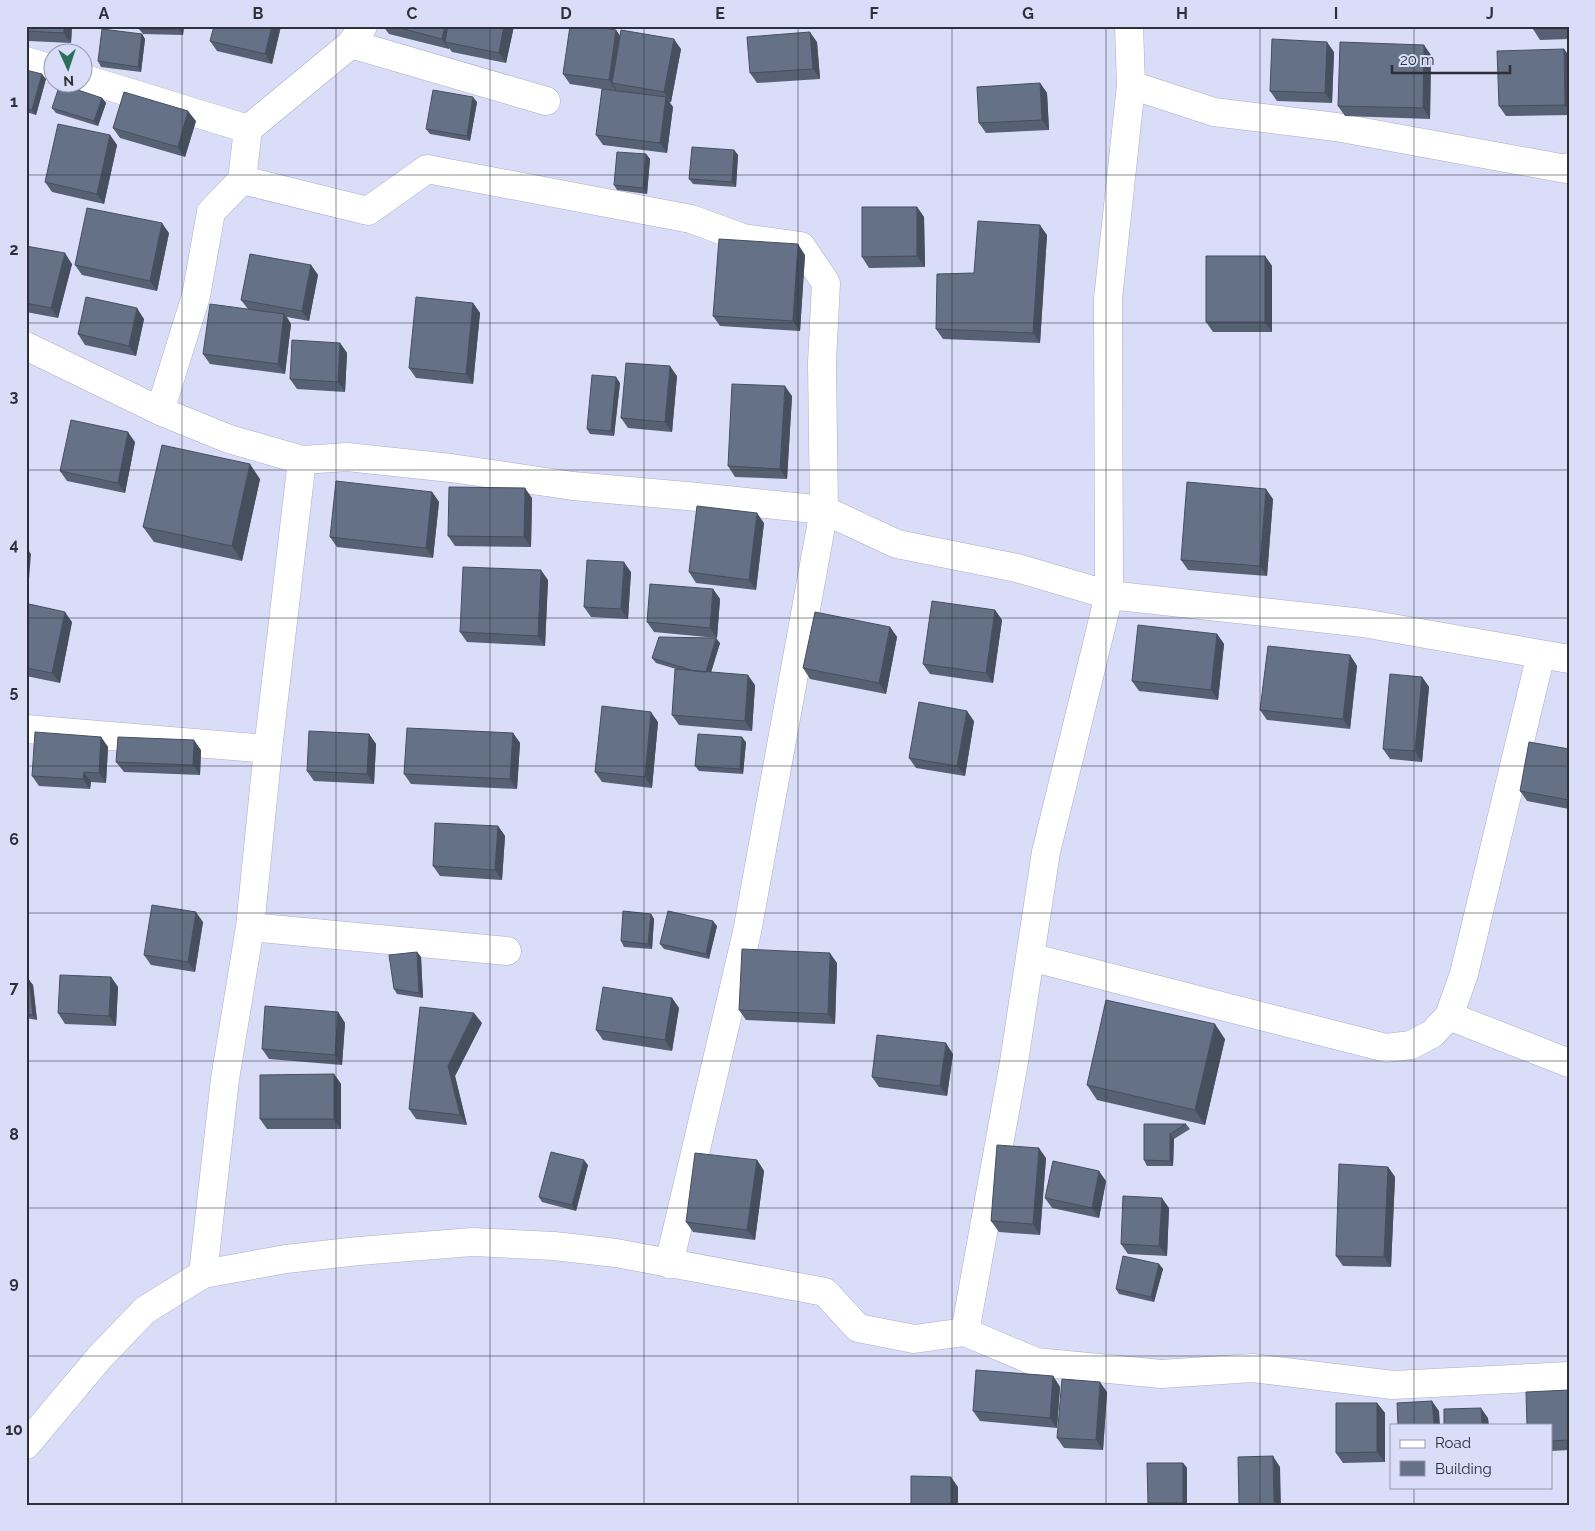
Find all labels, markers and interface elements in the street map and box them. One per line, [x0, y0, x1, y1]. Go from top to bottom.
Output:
text: A [99, 4, 110, 23]
text: B [253, 4, 264, 23]
text: C [407, 4, 418, 23]
text: D [560, 4, 572, 23]
text: E [715, 4, 725, 23]
text: F [869, 4, 879, 23]
text: G [1022, 4, 1034, 23]
text: H [1176, 4, 1188, 23]
text: I [1334, 4, 1338, 23]
text: J [1486, 4, 1494, 23]
north arrow [42, 42, 92, 92]
scale bar [1392, 42, 1510, 74]
text: 20 m [1400, 51, 1435, 69]
text: N [63, 73, 74, 89]
text: 1 [10, 92, 18, 111]
text: 2 [9, 240, 19, 259]
text: 3 [10, 387, 19, 406]
text: 4 [9, 535, 19, 554]
text: 5 [10, 682, 19, 701]
text: 6 [9, 830, 19, 849]
text: 7 [10, 978, 19, 997]
text: 8 [9, 1125, 19, 1144]
text: 9 [9, 1273, 19, 1292]
text: 10 [5, 1420, 23, 1439]
legend [1390, 1424, 1552, 1488]
text: Road [1435, 1434, 1471, 1452]
text: Building [1435, 1460, 1492, 1478]

